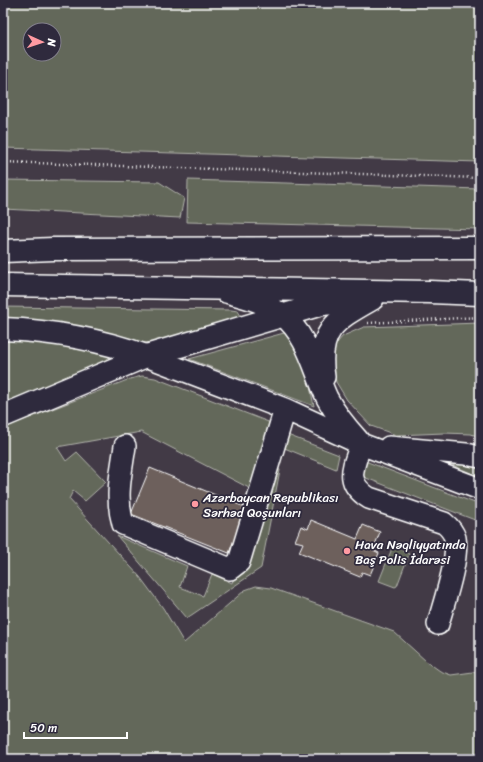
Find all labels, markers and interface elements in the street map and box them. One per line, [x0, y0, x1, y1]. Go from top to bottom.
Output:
north arrow [22, 22, 62, 62]
text: N [42, 37, 61, 47]
place label: Azərbaycan Republikası Sərhəd Qoşunları [202, 486, 339, 524]
marker: Azərbaycan Republikası Sərhəd Qoşunları [190, 499, 200, 509]
place label: Hava Nəqliyyatında Baş Polis İdarəsi [355, 533, 466, 571]
marker: Hava Nəqliyyatında Baş Polis İdarəsi [342, 546, 352, 556]
scale bar [24, 714, 127, 740]
text: 50 m [30, 717, 57, 739]

